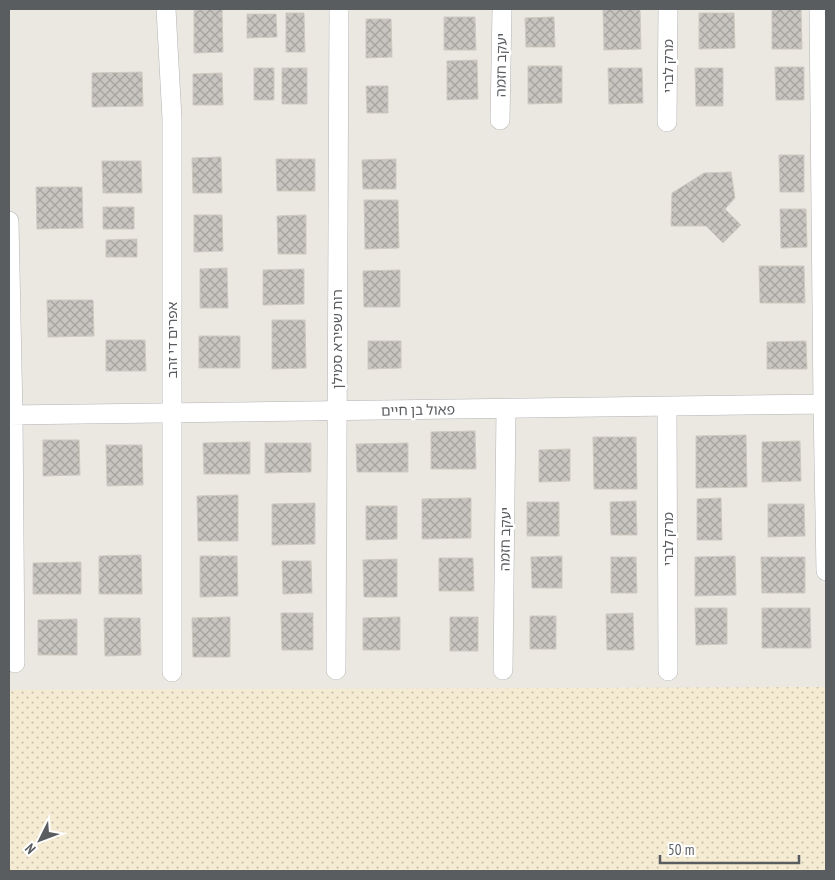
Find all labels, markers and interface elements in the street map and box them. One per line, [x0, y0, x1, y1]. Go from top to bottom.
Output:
street label: יעקב חזמה [491, 33, 511, 97]
street label: מרק לברי [659, 39, 677, 93]
street label: רות שפירא סמילן [328, 289, 346, 389]
street label: אפרים די זהב [163, 302, 181, 378]
street label: פאול בן חיים [381, 400, 455, 420]
street label: יעקב חזמה [495, 507, 515, 571]
street label: מרק לברי [659, 512, 677, 566]
north arrow [15, 815, 65, 865]
scale bar [660, 832, 799, 864]
text: N [21, 840, 40, 858]
text: 50 m [668, 840, 694, 859]

